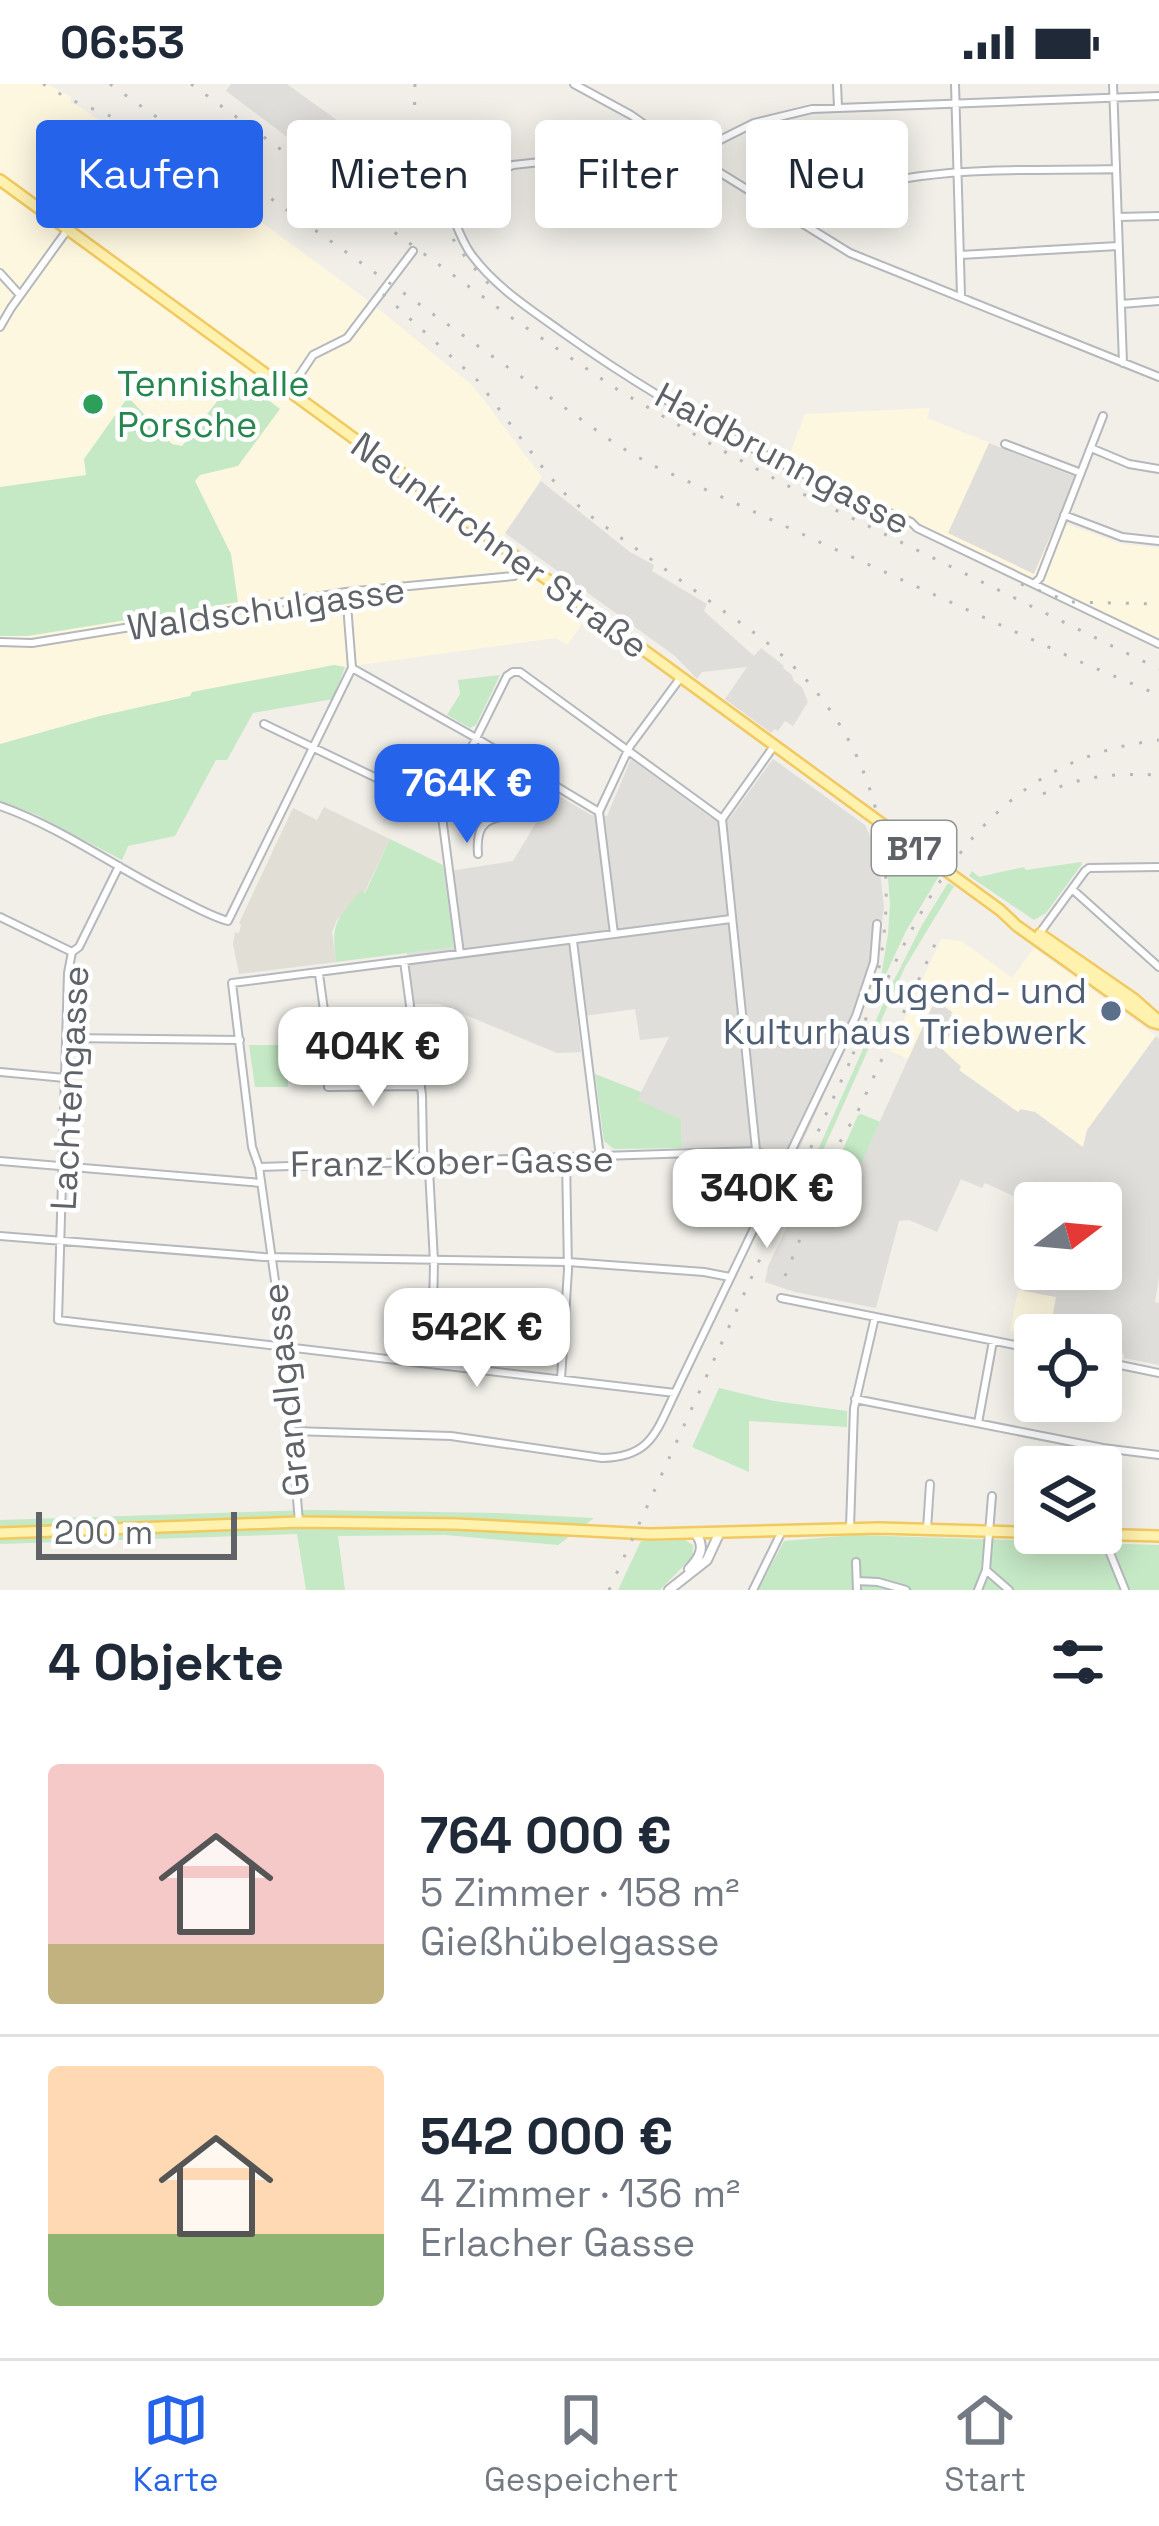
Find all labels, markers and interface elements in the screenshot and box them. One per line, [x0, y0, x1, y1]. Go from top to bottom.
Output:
text: 06:53 [60, 14, 185, 71]
chip: Kaufen [36, 120, 263, 228]
chip: Mieten [287, 120, 511, 228]
chip: Filter [535, 120, 722, 228]
chip: Neu [746, 120, 908, 228]
place label: Tennishalle Porsche [117, 361, 310, 448]
street label: Haidbrunngasse [647, 372, 918, 545]
marker: Tennishalle Porsche [80, 391, 106, 417]
street label: Neunkirchner Straße [342, 422, 657, 669]
street label: Waldschulgasse [124, 567, 408, 651]
pin: 764K € [369, 744, 565, 846]
text: 764K € [401, 758, 533, 807]
road number: B17 [872, 821, 956, 875]
street label: Lachtengasse [41, 964, 99, 1212]
place label: Jugend- und Kulturhaus Triebwerk [723, 968, 1087, 1055]
marker: Jugend- und Kulturhaus Triebwerk [1098, 998, 1124, 1024]
pin: 404K € [275, 1007, 471, 1109]
text: 404K € [305, 1021, 441, 1070]
street label: Franz Kober-Gasse [290, 1136, 614, 1188]
pin: 340K € [669, 1149, 865, 1251]
text: 340K € [700, 1163, 834, 1212]
north arrow [1014, 1182, 1122, 1290]
map controls [1014, 1182, 1122, 1554]
street label: Grandlgasse [252, 1281, 320, 1499]
pin: 542K € [379, 1288, 575, 1390]
text: 542K € [411, 1302, 543, 1351]
button: locate [1014, 1314, 1122, 1422]
button: layers [1014, 1446, 1122, 1554]
scale bar [36, 1506, 237, 1559]
text: 200 m [54, 1512, 153, 1554]
icon: filters [1045, 1629, 1111, 1695]
text: 4 Objekte [48, 1630, 284, 1695]
text: 764 000 € [420, 1803, 672, 1868]
icon: home [144, 1812, 288, 1956]
text: 5 Zimmer · 158 m² [420, 1868, 739, 1917]
text: Gießhübelgasse [420, 1917, 720, 1966]
text: 542 000 € [420, 2104, 673, 2169]
icon: home [144, 2114, 288, 2258]
text: 4 Zimmer · 136 m² [420, 2169, 740, 2218]
text: Erlacher Gasse [420, 2218, 695, 2267]
tab: Karte [133, 2387, 218, 2501]
tab: Gespeichert [484, 2387, 679, 2501]
tab: Start [944, 2387, 1026, 2501]

